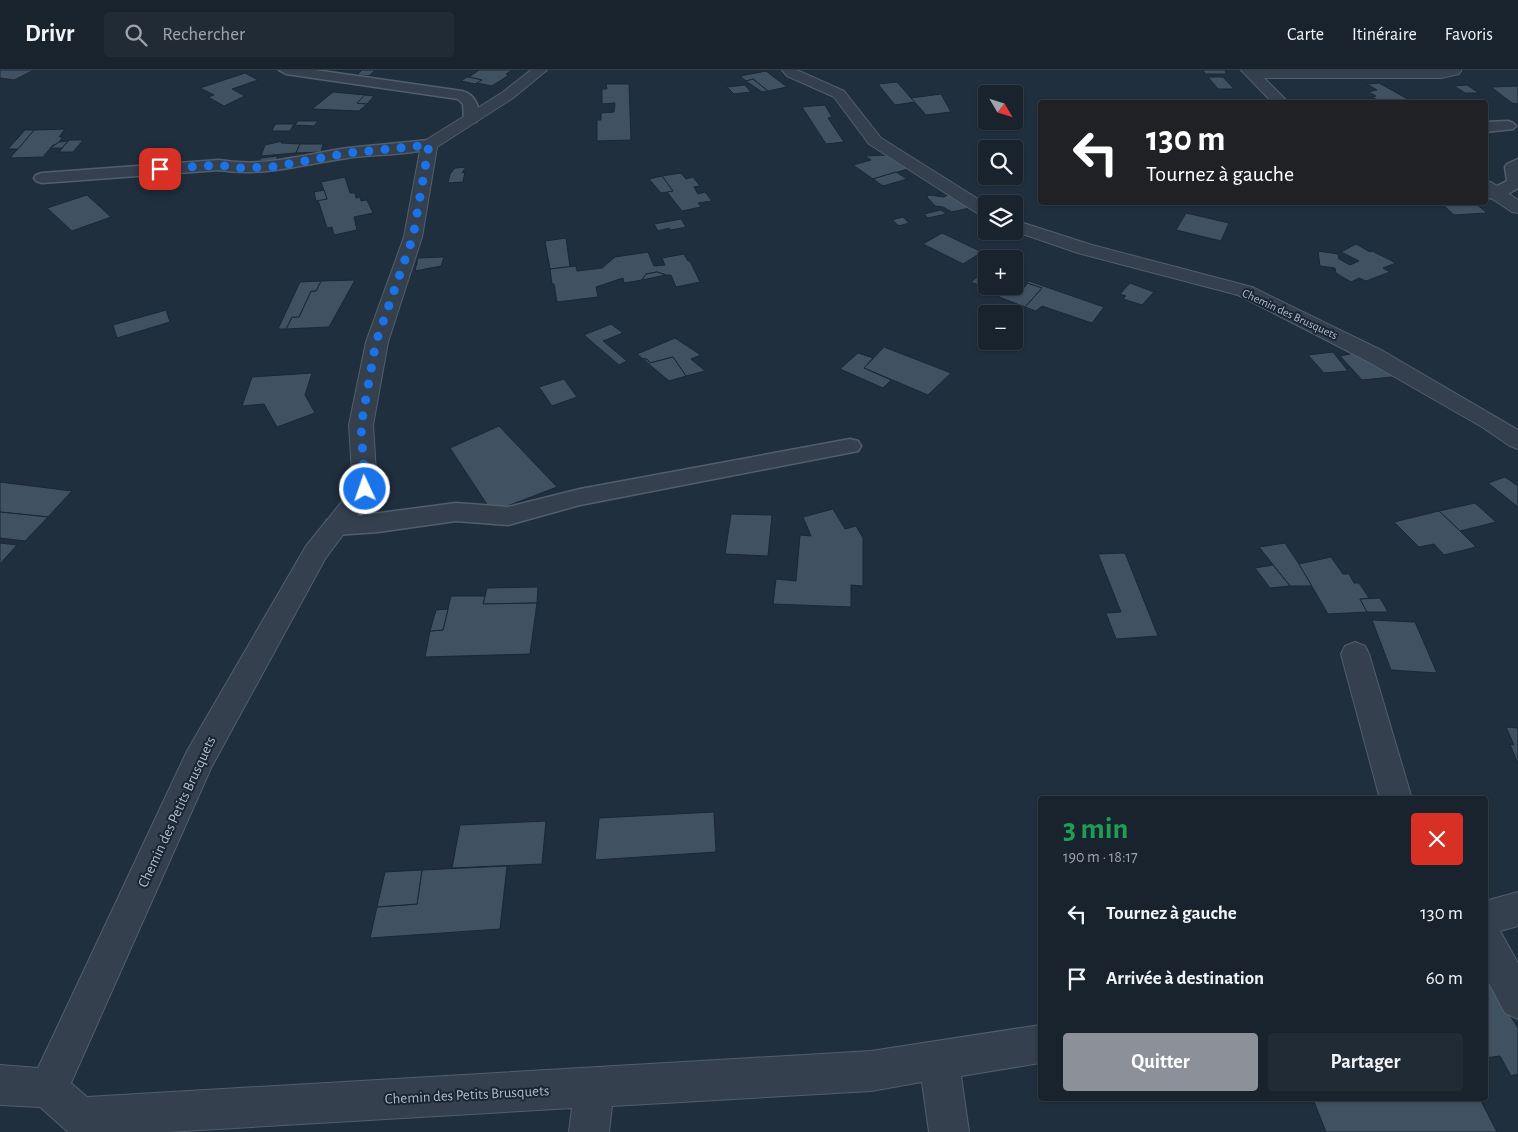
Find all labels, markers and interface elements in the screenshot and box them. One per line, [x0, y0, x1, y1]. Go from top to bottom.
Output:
search box [104, 12, 454, 57]
icon: search [122, 21, 150, 49]
text: Drivr [25, 22, 74, 46]
text: Rechercher [162, 25, 245, 44]
text: Carte [1287, 26, 1324, 44]
text: Itinéraire [1352, 26, 1417, 44]
text: Favoris [1445, 26, 1493, 44]
north arrow [978, 85, 1022, 130]
map controls [978, 85, 1023, 350]
icon: left [1063, 120, 1128, 185]
text: 130 m [1146, 122, 1225, 157]
button: search [978, 140, 1023, 185]
pin [139, 148, 181, 190]
icon: arrive [146, 155, 174, 183]
text: Tournez à gauche [1146, 163, 1294, 185]
button: layers [978, 195, 1023, 240]
button: + [978, 250, 1023, 295]
street label: Chemin des Brusquets [1240, 287, 1340, 341]
button: − [978, 305, 1023, 350]
position arrow [338, 462, 390, 514]
street label: Chemin des Petits Brusquets [135, 734, 219, 890]
button: close [1411, 813, 1463, 865]
text: 3 min [1063, 814, 1128, 844]
text: 190 m · 18:17 [1063, 849, 1138, 865]
icon: left [1063, 900, 1091, 928]
text: Tournez à gauche [1106, 904, 1237, 923]
text: 130 m [1420, 904, 1463, 923]
icon: arrive [1063, 965, 1091, 993]
text: Arrivée à destination [1106, 969, 1264, 988]
text: 60 m [1426, 969, 1463, 988]
button: Quitter [1063, 1033, 1258, 1091]
button: Partager [1268, 1033, 1463, 1091]
street label: Chemin des Petits Brusquets [384, 1083, 550, 1107]

